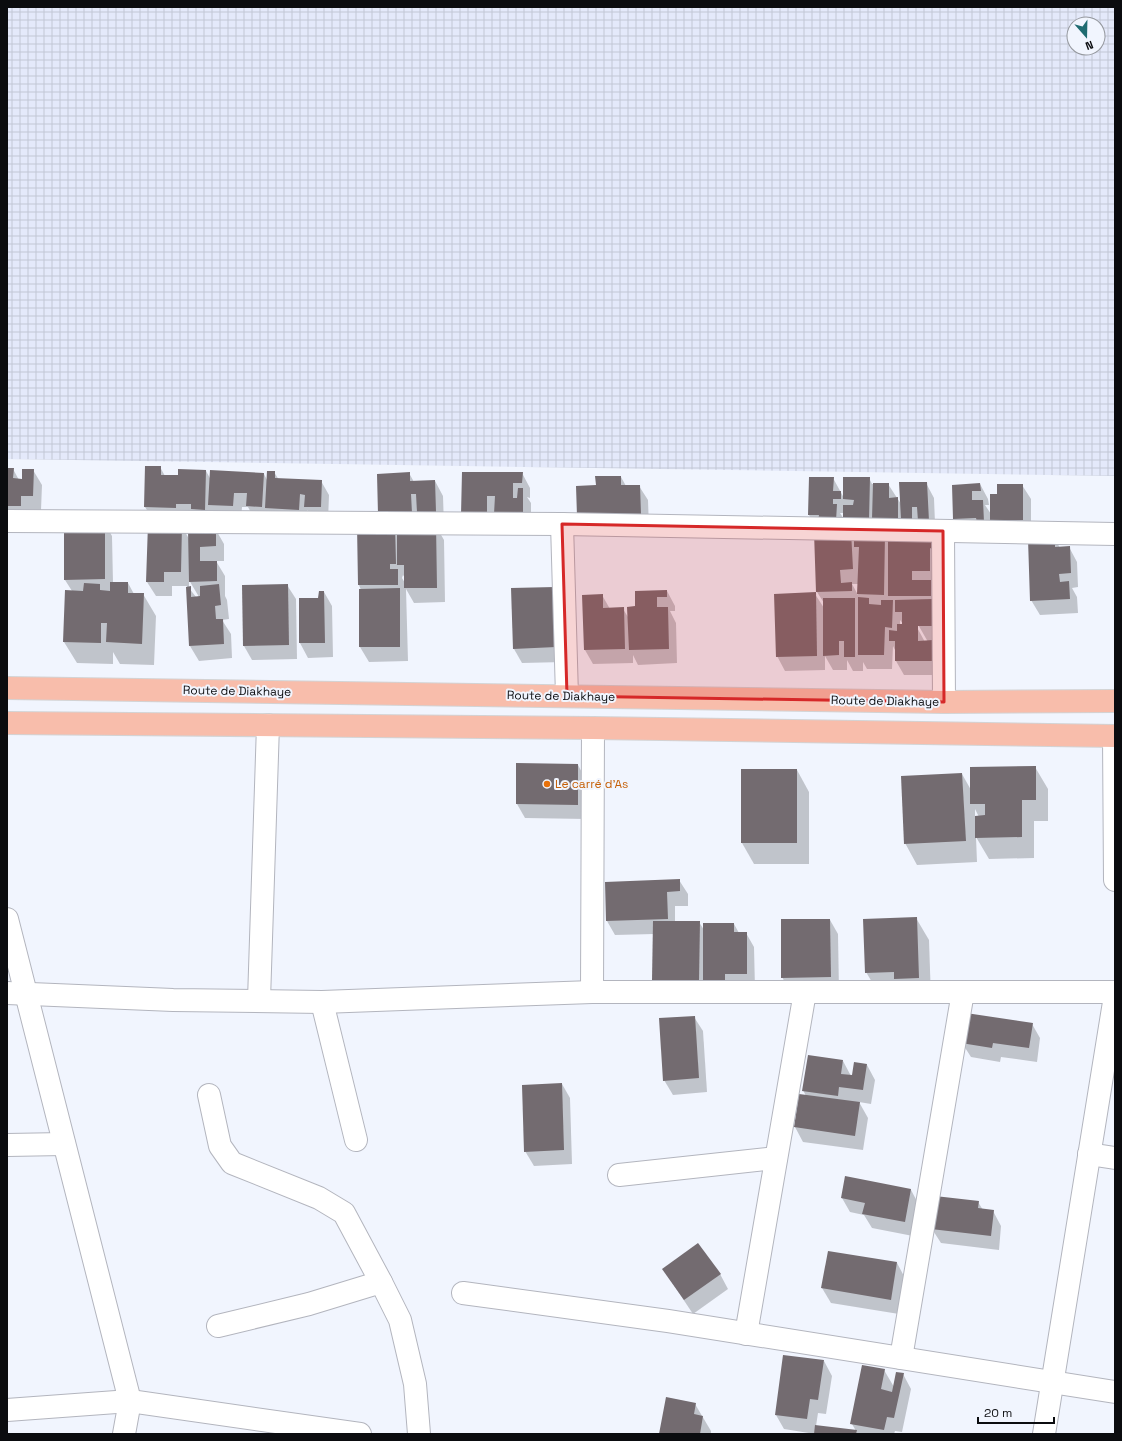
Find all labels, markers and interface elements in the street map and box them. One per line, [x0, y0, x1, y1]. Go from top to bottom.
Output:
north arrow [1066, 16, 1106, 56]
text: N [1084, 38, 1095, 53]
street label: Route de Diakhaye [183, 682, 291, 700]
street label: Route de Diakhaye [507, 687, 615, 705]
street label: Route de Diakhaye [831, 692, 939, 710]
place label: Le carré d'As [555, 776, 628, 792]
marker: Le carré d'As [542, 779, 552, 789]
scale bar [978, 1399, 1054, 1425]
text: 20 m [984, 1405, 1012, 1421]

